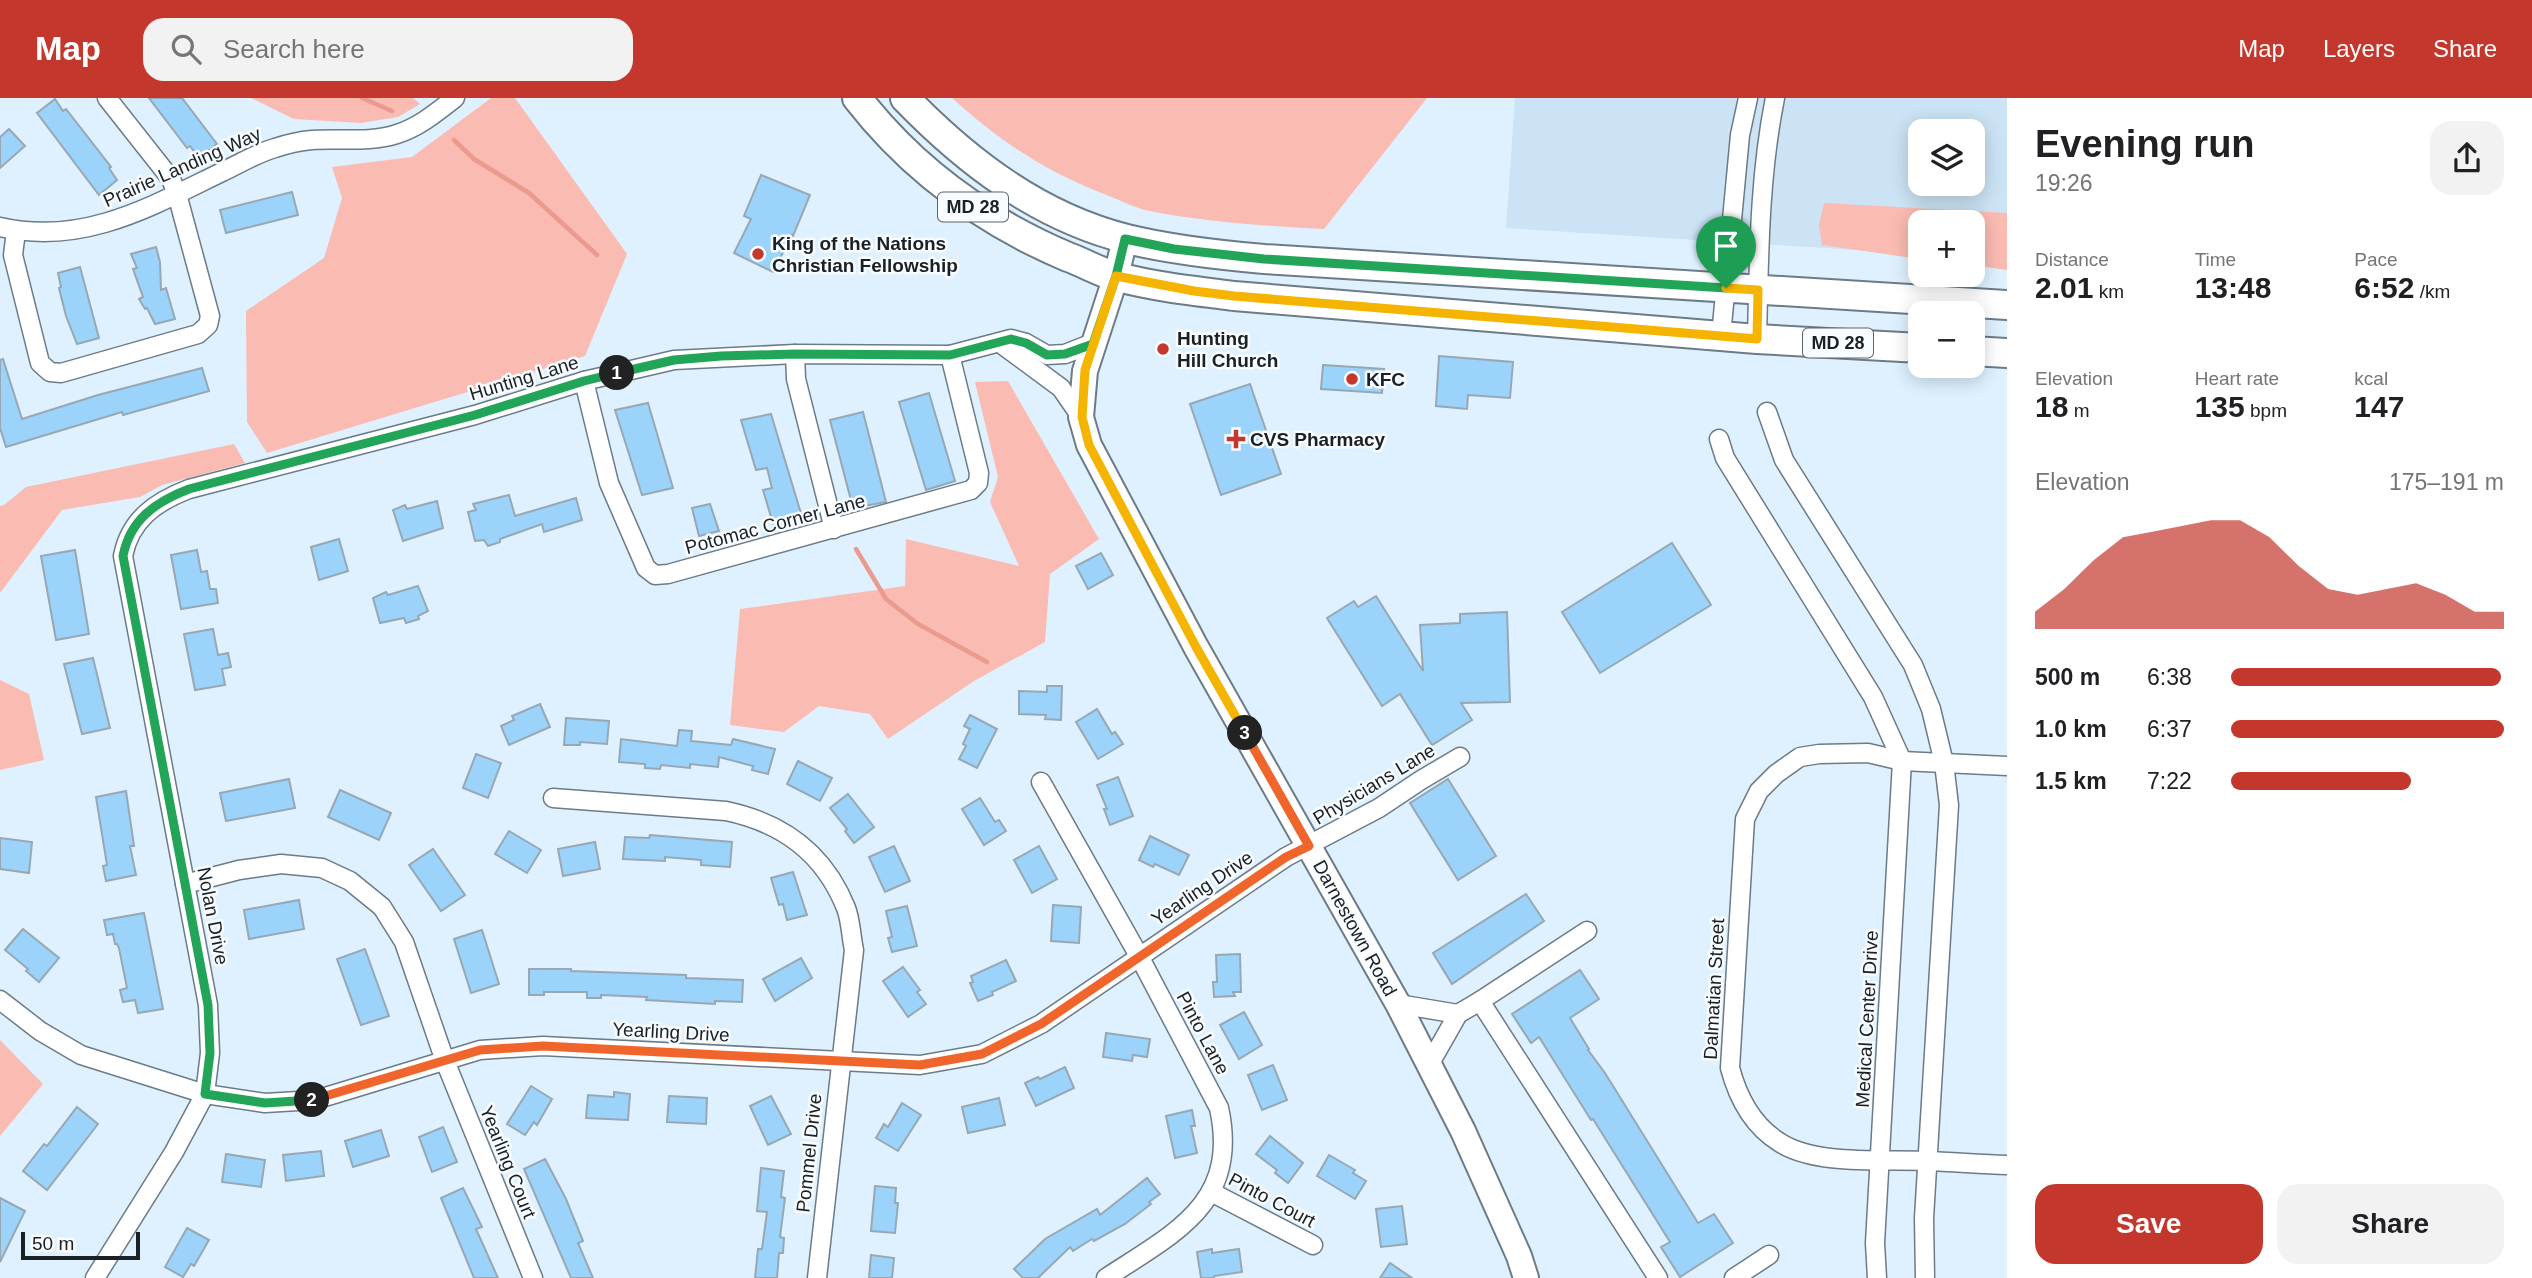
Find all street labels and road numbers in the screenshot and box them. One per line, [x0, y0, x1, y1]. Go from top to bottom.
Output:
street label: Prairie Landing Way [100, 123, 265, 211]
road number: MD 28 [938, 192, 1008, 222]
road number: MD 28 [1803, 328, 1873, 358]
street label: Hunting Lane [467, 351, 581, 405]
street label: Potomac Corner Lane [683, 490, 867, 558]
street label: Physicians Lane [1309, 739, 1439, 829]
street label: Yearling Drive [1147, 846, 1257, 930]
street label: Darnestown Road [1309, 856, 1401, 1000]
street label: Nolan Drive [193, 865, 233, 967]
street label: Dalmatian Street [1700, 917, 1728, 1060]
street label: Medical Center Drive [1852, 930, 1882, 1108]
street label: Pinto Lane [1172, 988, 1234, 1078]
street label: Yearling Drive [612, 1018, 730, 1046]
street label: Pommel Drive [792, 1093, 826, 1213]
street label: Yearling Court [476, 1103, 540, 1222]
street label: Pinto Court [1225, 1168, 1320, 1232]

